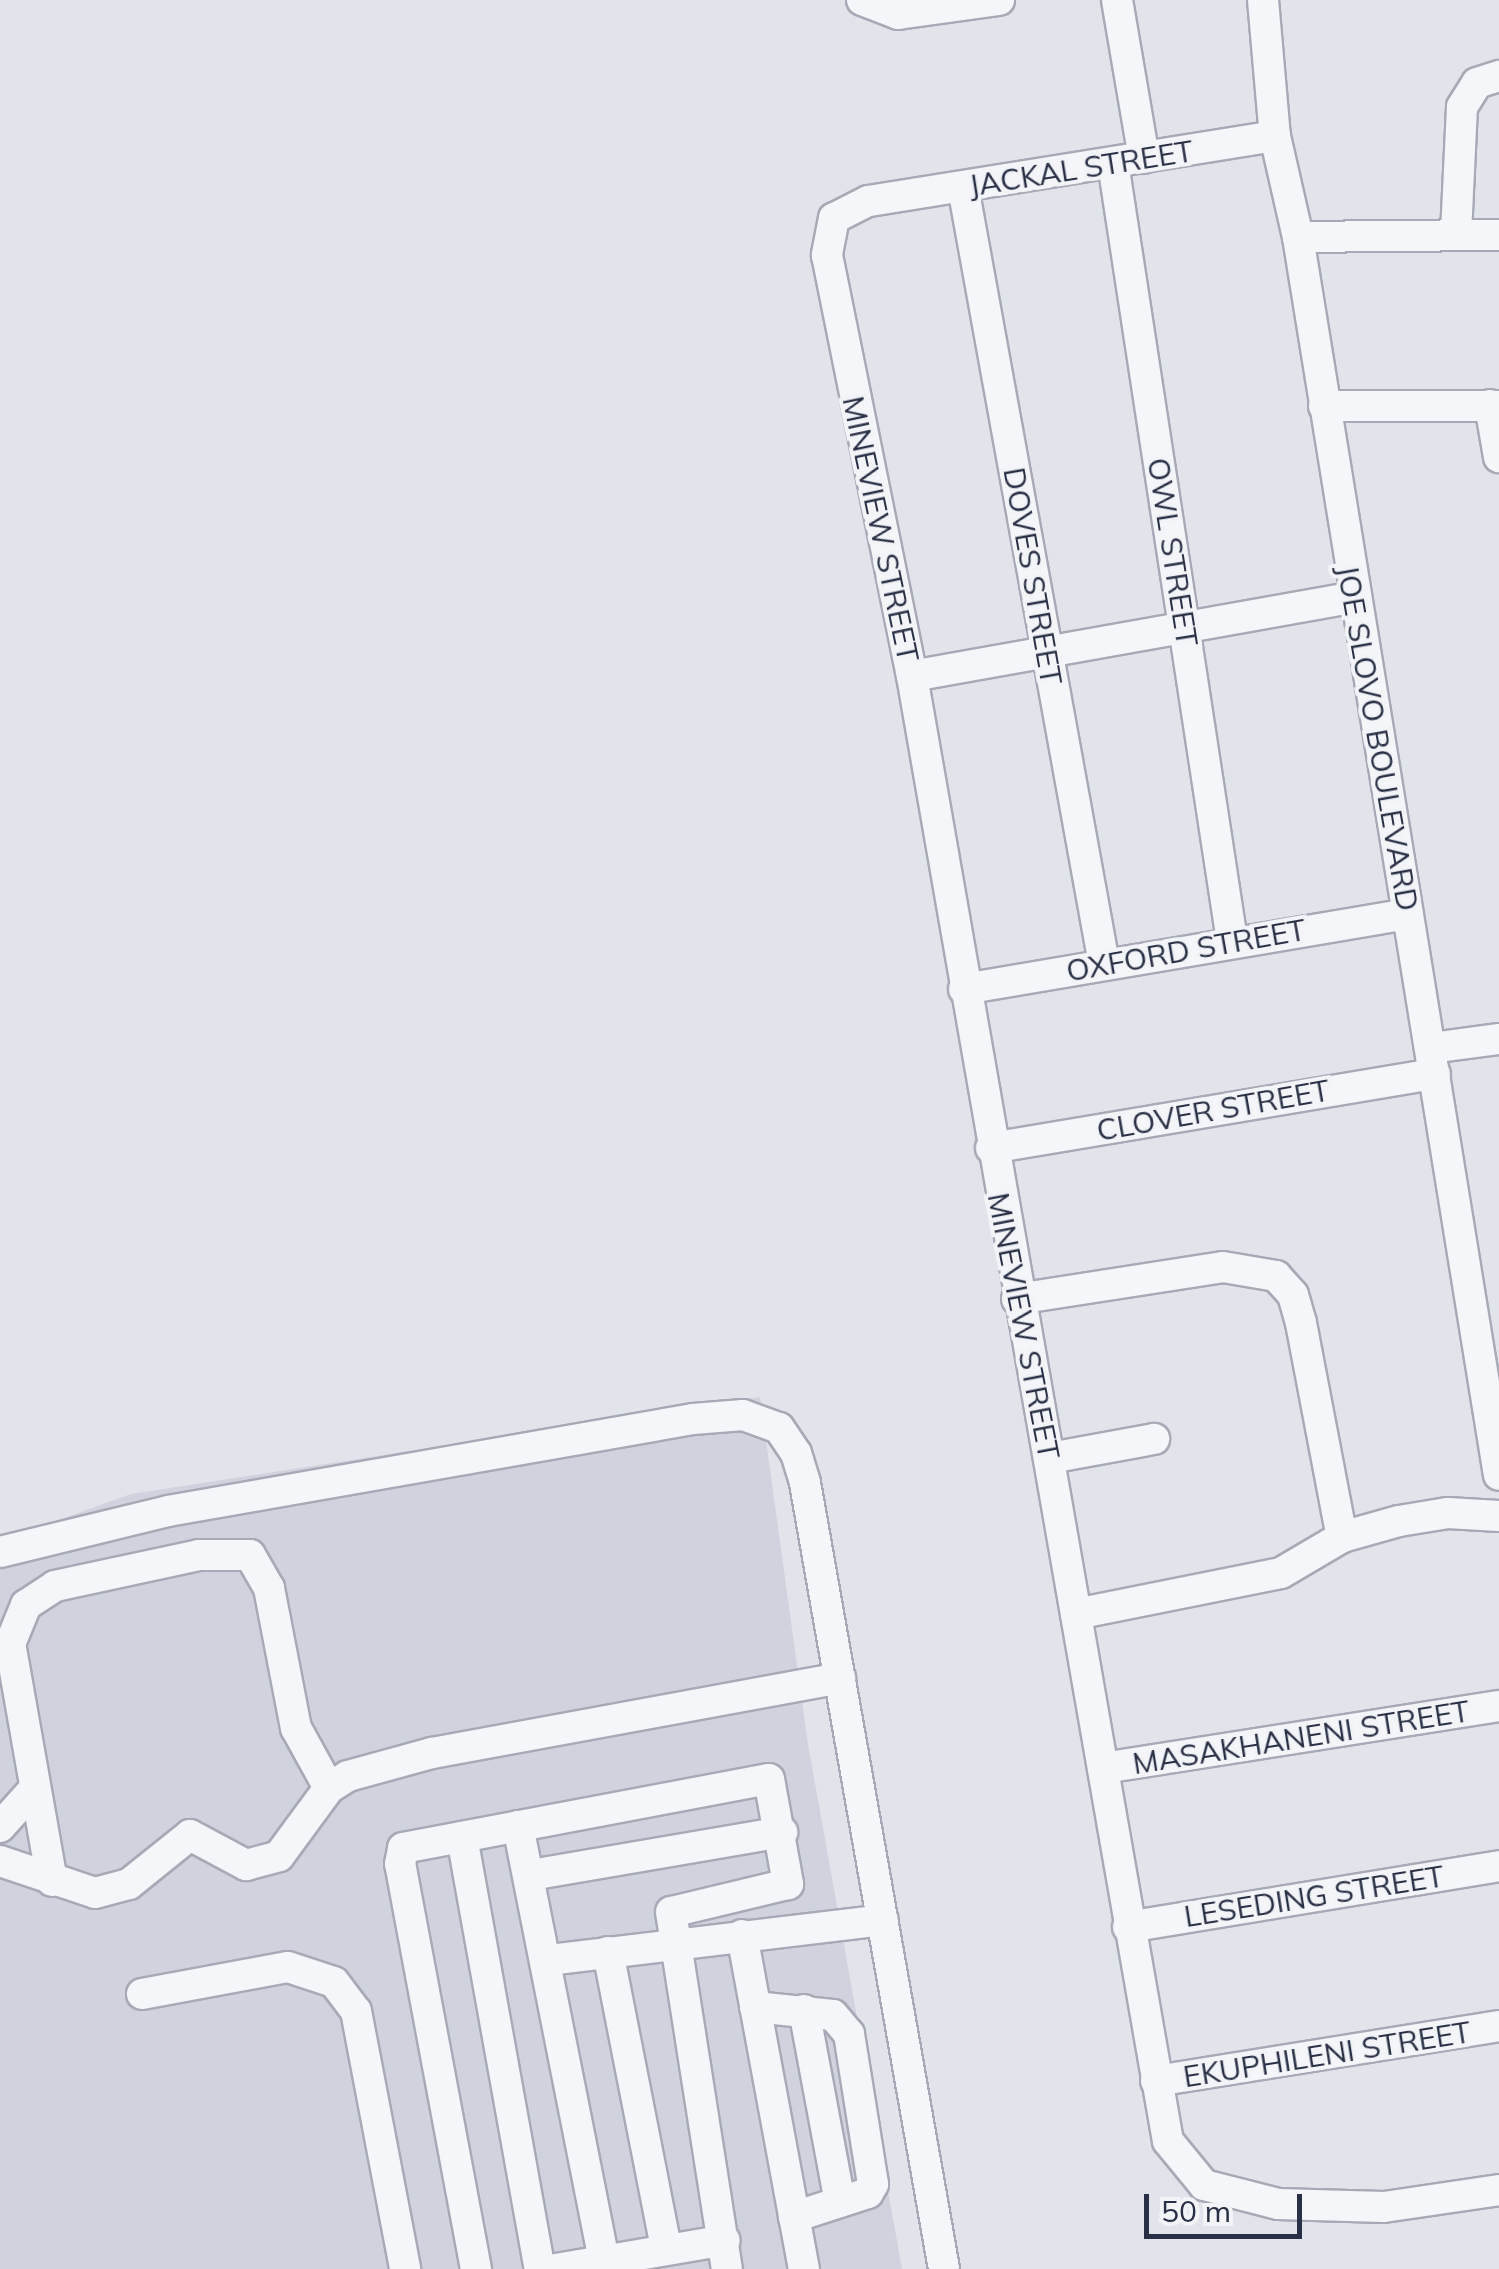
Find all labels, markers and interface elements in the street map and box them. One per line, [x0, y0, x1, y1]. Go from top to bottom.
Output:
street label: JACKAL STREET [966, 132, 1196, 204]
street label: MINEVIEW STREET [835, 393, 927, 665]
street label: OWL STREET [1140, 455, 1206, 649]
street label: DOVES STREET [996, 465, 1070, 687]
street label: JOE SLOVO BOULEVARD [1330, 562, 1426, 914]
street label: OXFORD STREET [1063, 911, 1309, 989]
street label: CLOVER STREET [1094, 1072, 1332, 1148]
street label: MINEVIEW STREET [980, 1190, 1068, 1462]
street label: MASAKHANENI STREET [1130, 1693, 1472, 1781]
street label: LESEDING STREET [1182, 1858, 1446, 1934]
street label: EKUPHILENI STREET [1181, 2013, 1473, 2095]
scale bar [1149, 2174, 1306, 2236]
text: 50 m [1161, 2192, 1231, 2230]

